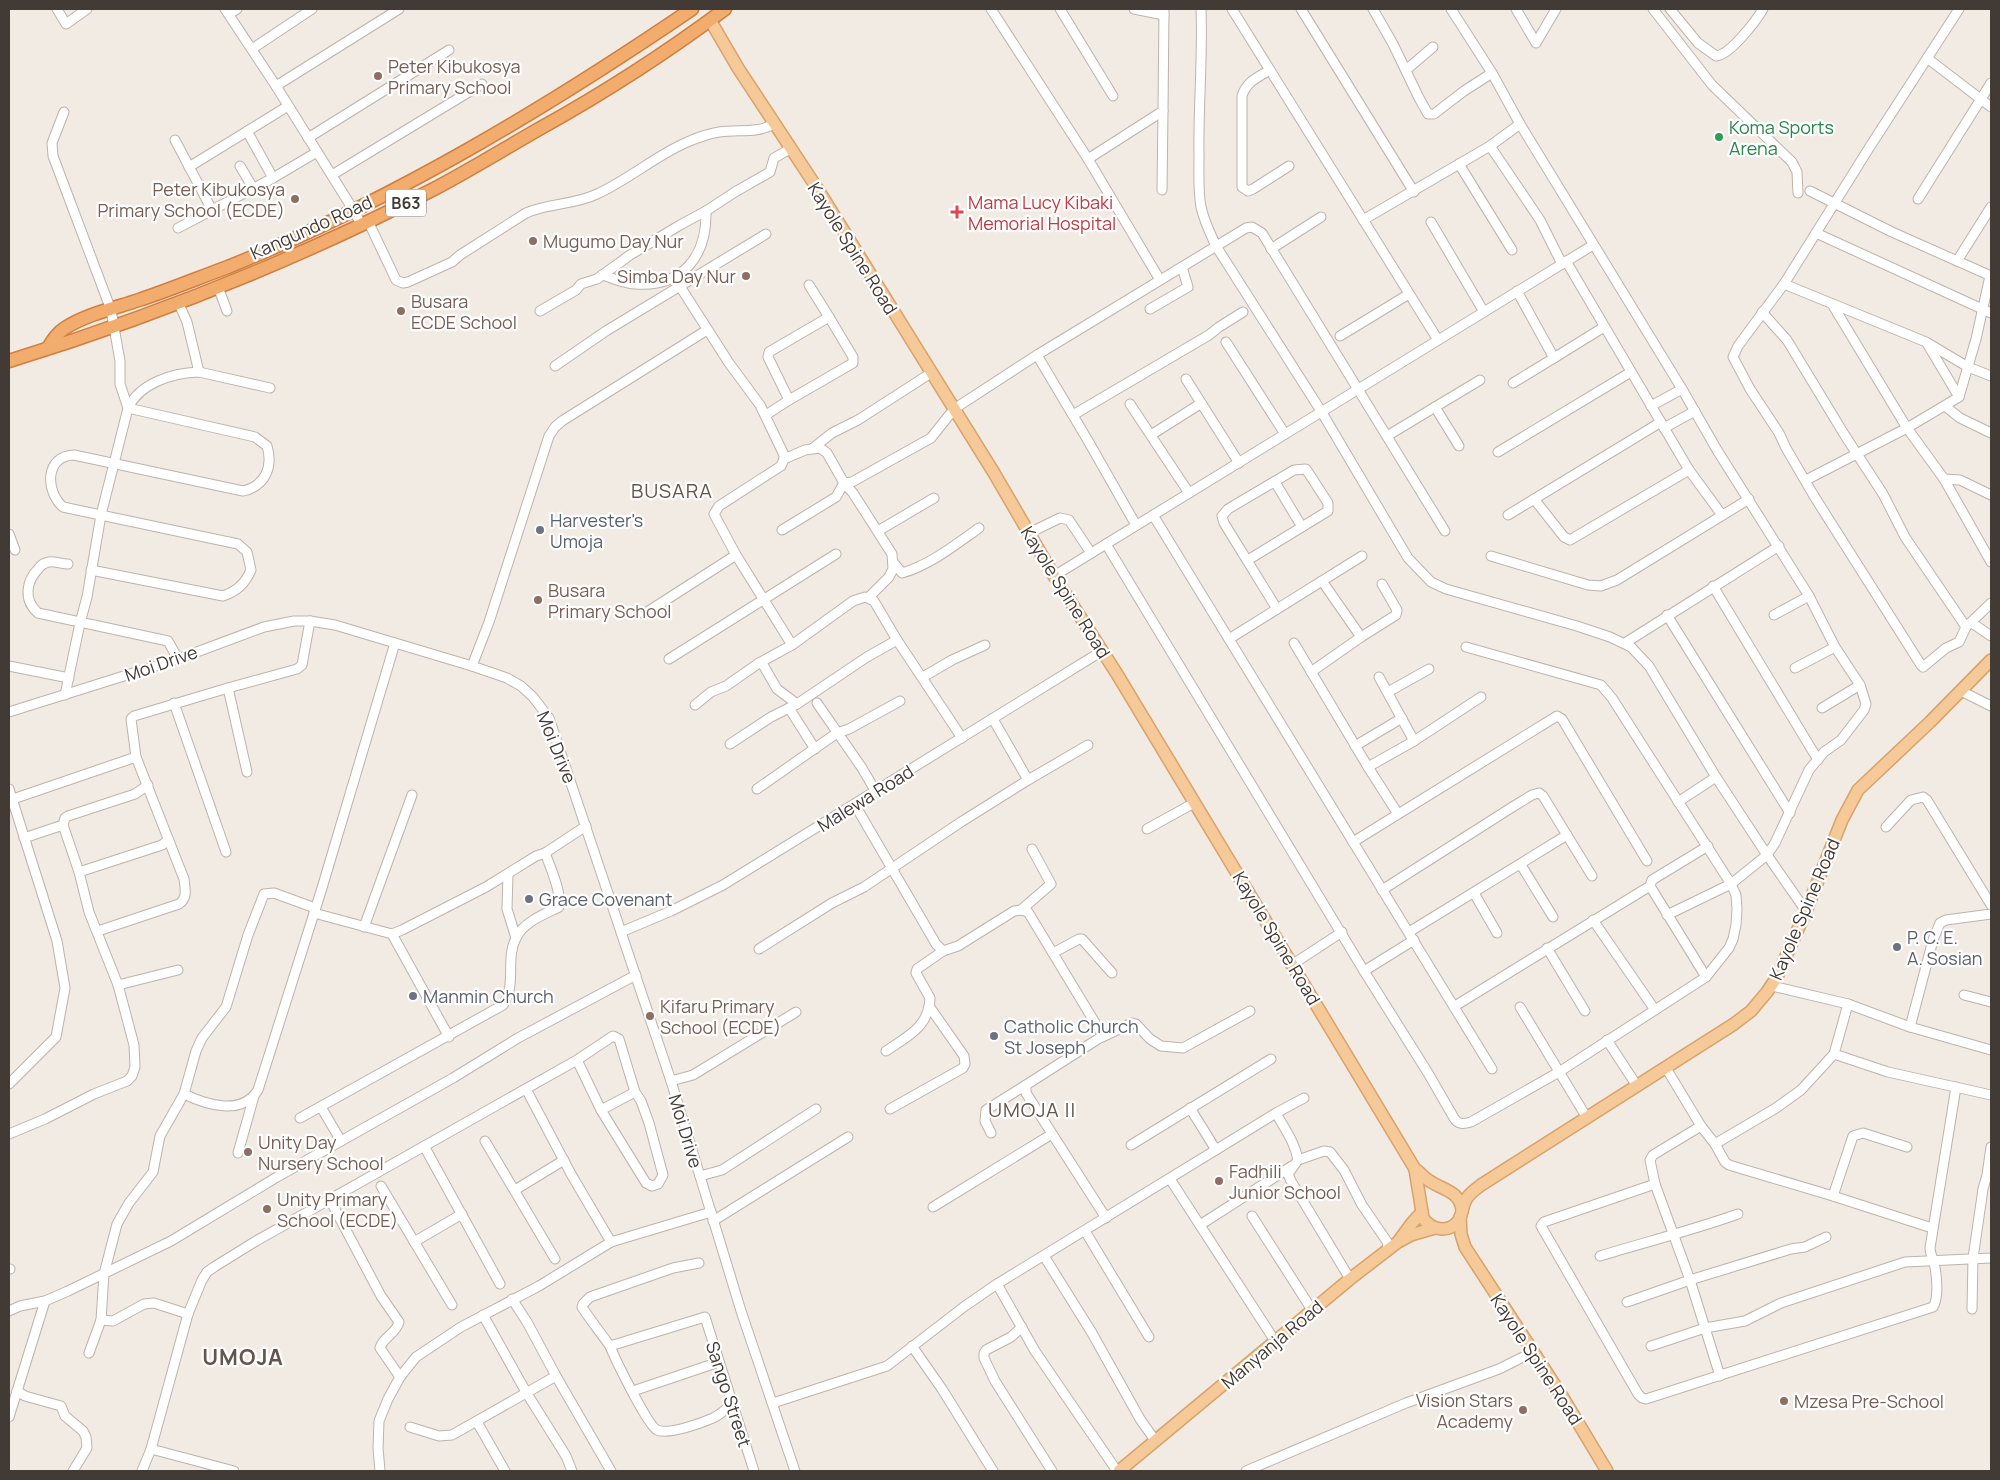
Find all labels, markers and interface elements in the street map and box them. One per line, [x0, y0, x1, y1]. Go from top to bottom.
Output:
place label: Peter Kibukosya Primary School [388, 54, 521, 99]
marker: Peter Kibukosya Primary School [372, 70, 384, 82]
place label: Koma Sports Arena [1729, 115, 1834, 160]
marker: Koma Sports Arena [1713, 131, 1725, 143]
place label: Peter Kibukosya Primary School (ECDE) [97, 177, 285, 222]
street label: Kayole Spine Road [803, 177, 903, 319]
street label: Kangundo Road [246, 189, 376, 265]
road number: B63 [386, 190, 426, 217]
place label: Mama Lucy Kibaki Memorial Hospital [968, 190, 1116, 235]
marker: Peter Kibukosya Primary School (ECDE) [289, 193, 301, 205]
marker: Mama Lucy Kibaki Memorial Hospital [950, 205, 964, 219]
place label: Mugumo Day Nur [543, 229, 684, 253]
marker: Mugumo Day Nur [527, 235, 539, 247]
place label: Simba Day Nur [617, 264, 737, 288]
marker: Simba Day Nur [740, 270, 752, 282]
place label: Busara ECDE School [411, 289, 517, 334]
marker: Busara ECDE School [395, 305, 407, 317]
district label: BUSARA [631, 477, 713, 504]
place label: Harvester's Umoja [550, 508, 643, 553]
street label: Kayole Spine Road [1016, 521, 1116, 663]
marker: Harvester's Umoja [534, 524, 546, 536]
place label: Busara Primary School [548, 578, 672, 623]
marker: Busara Primary School [532, 594, 544, 606]
street label: Moi Drive [121, 639, 201, 687]
street label: Moi Drive [532, 707, 582, 787]
street label: Malewa Road [812, 759, 918, 837]
street label: Kayole Spine Road [1763, 835, 1845, 983]
street label: Kayole Spine Road [1228, 867, 1326, 1009]
place label: Grace Covenant [539, 887, 672, 911]
marker: Grace Covenant [523, 893, 535, 905]
place label: P. C. E. A. Sosian [1907, 925, 1983, 970]
marker: P. C. E. A. Sosian [1891, 941, 1903, 953]
place label: Manmin Church [423, 984, 554, 1008]
marker: Manmin Church [407, 990, 419, 1002]
place label: Kifaru Primary School (ECDE) [660, 994, 781, 1039]
marker: Kifaru Primary School (ECDE) [644, 1010, 656, 1022]
place label: Catholic Church St Joseph [1004, 1014, 1139, 1059]
marker: Catholic Church St Joseph [988, 1030, 1000, 1042]
street label: Moi Drive [663, 1091, 709, 1171]
district label: UMOJA II [988, 1096, 1076, 1123]
place label: Unity Day Nursery School [258, 1130, 384, 1175]
marker: Unity Day Nursery School [242, 1146, 254, 1158]
place label: Fadhili Junior School [1229, 1159, 1341, 1204]
marker: Fadhili Junior School [1213, 1175, 1225, 1187]
place label: Unity Primary School (ECDE) [277, 1187, 398, 1232]
marker: Unity Primary School (ECDE) [261, 1203, 273, 1215]
street label: Kayole Spine Road [1486, 1289, 1588, 1429]
street label: Manyanja Road [1216, 1294, 1328, 1394]
street label: Sango Street [701, 1338, 757, 1450]
district label: UMOJA [202, 1342, 284, 1372]
place label: Vision Stars Academy [1416, 1388, 1514, 1433]
place label: Mzesa Pre-School [1794, 1389, 1944, 1413]
marker: Mzesa Pre-School [1778, 1395, 1790, 1407]
marker: Vision Stars Academy [1517, 1404, 1529, 1416]

